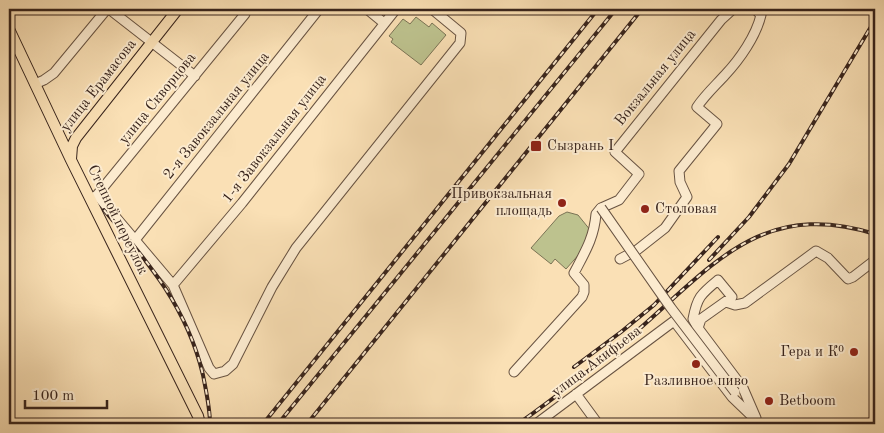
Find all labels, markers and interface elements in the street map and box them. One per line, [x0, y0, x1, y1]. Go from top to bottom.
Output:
street label: Вокзальная улица [613, 27, 700, 129]
street label: улица Ерамасова [58, 37, 140, 135]
street label: 2-я Завокзальная улица [161, 49, 273, 182]
street label: улица Скворцова [117, 50, 200, 148]
street label: 1-я Завокзальная улица [220, 71, 330, 206]
marker: Сызрань I [529, 139, 543, 153]
place label: Сызрань I [547, 139, 614, 154]
street label: Степной переулок [84, 163, 150, 277]
place label: Привокзальная площадь [451, 187, 552, 219]
marker: Привокзальная площадь [556, 197, 568, 209]
place label: Столовая [655, 202, 717, 217]
marker: Столовая [639, 203, 651, 215]
street label: улица Акифьева [549, 323, 645, 401]
place label: Гера и К⁰ [780, 345, 844, 360]
marker: Гера и К⁰ [848, 346, 860, 358]
marker: Разливное пиво [690, 358, 702, 370]
place label: Разливное пиво [644, 374, 748, 389]
scale bar [25, 378, 108, 410]
text: 100 m [32, 389, 74, 404]
place label: Betboom [779, 394, 836, 409]
marker: Betboom [763, 395, 775, 407]

